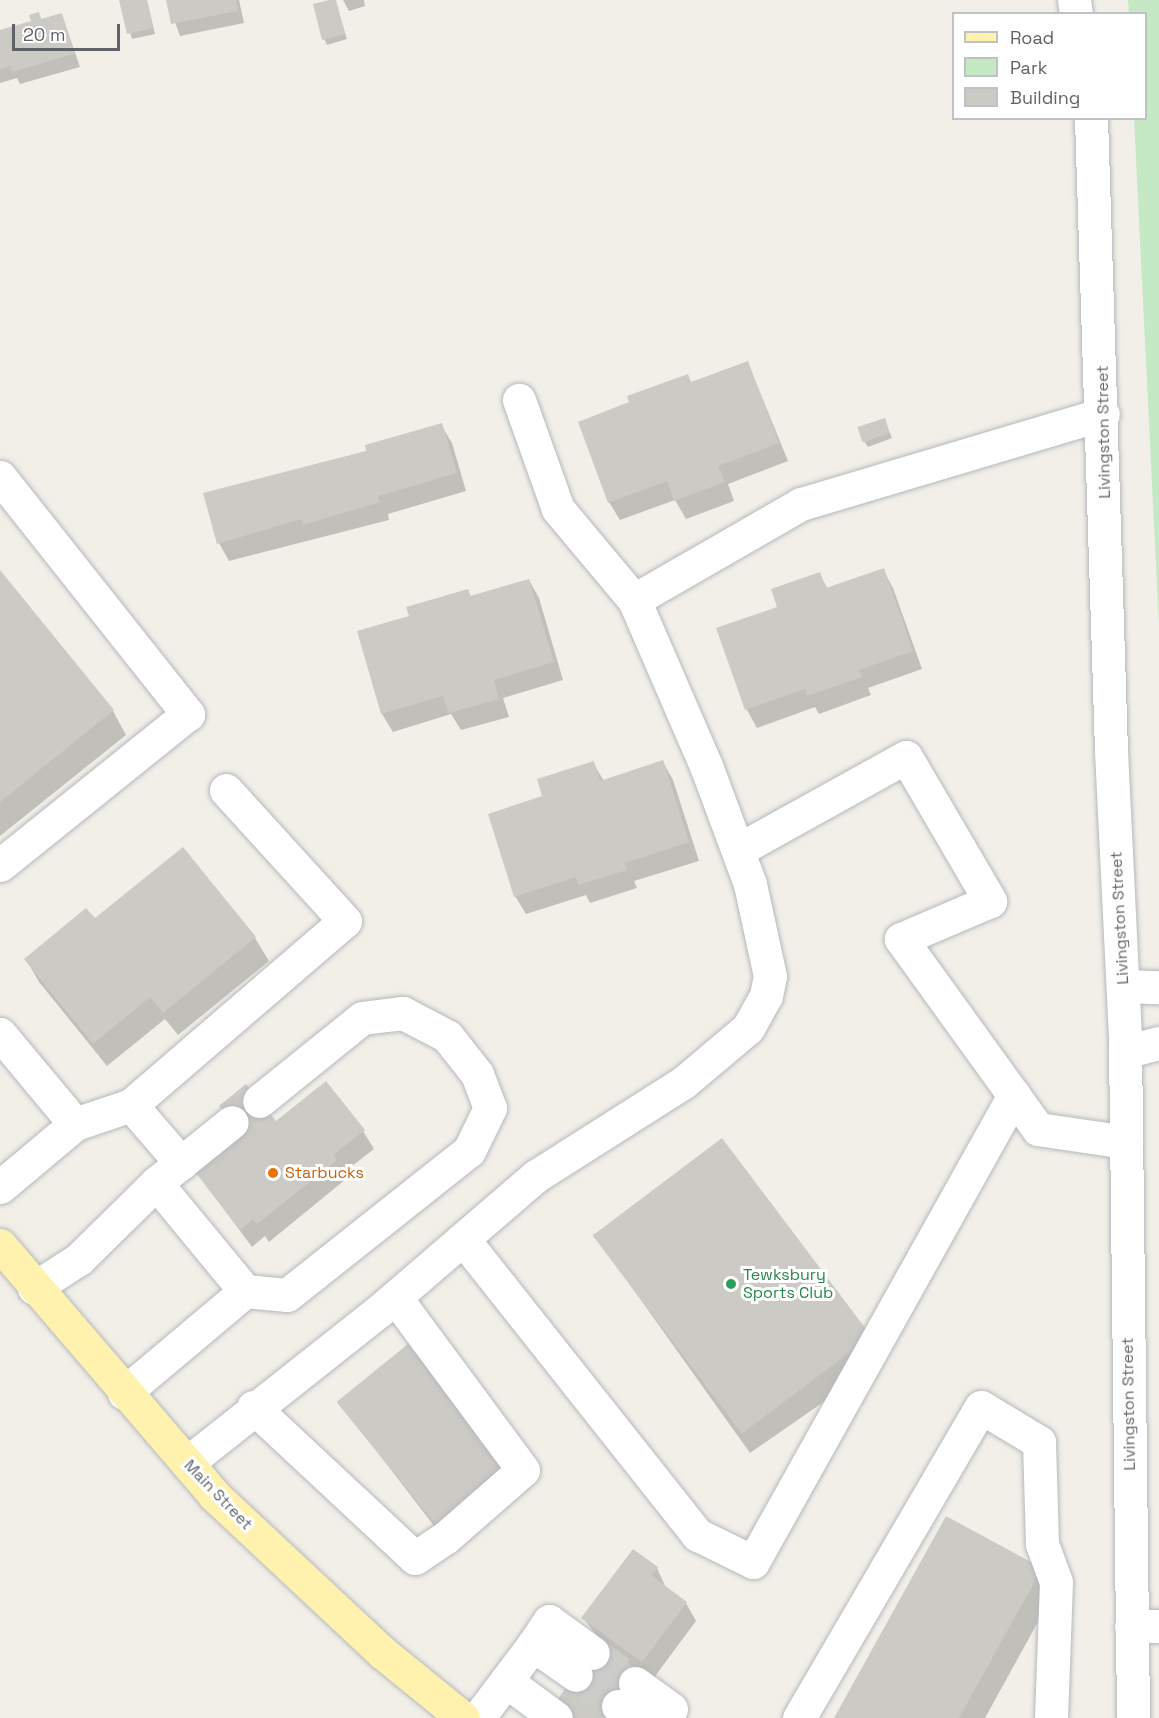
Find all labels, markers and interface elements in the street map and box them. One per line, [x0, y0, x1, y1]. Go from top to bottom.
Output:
scale bar [15, 12, 123, 50]
legend [952, 12, 1147, 120]
text: 20 m [23, 23, 66, 46]
text: Road [1010, 26, 1054, 49]
text: Park [1010, 56, 1047, 79]
text: Building [1010, 86, 1080, 109]
street label: Livingston Street [1093, 365, 1115, 499]
street label: Livingston Street [1107, 851, 1133, 985]
place label: Starbucks [285, 1163, 364, 1183]
marker: Starbucks [266, 1166, 280, 1180]
place label: Tewksbury Sports Club [743, 1265, 833, 1303]
marker: Tewksbury Sports Club [724, 1277, 738, 1291]
street label: Livingston Street [1118, 1337, 1140, 1471]
street label: Main Street [180, 1456, 256, 1534]

